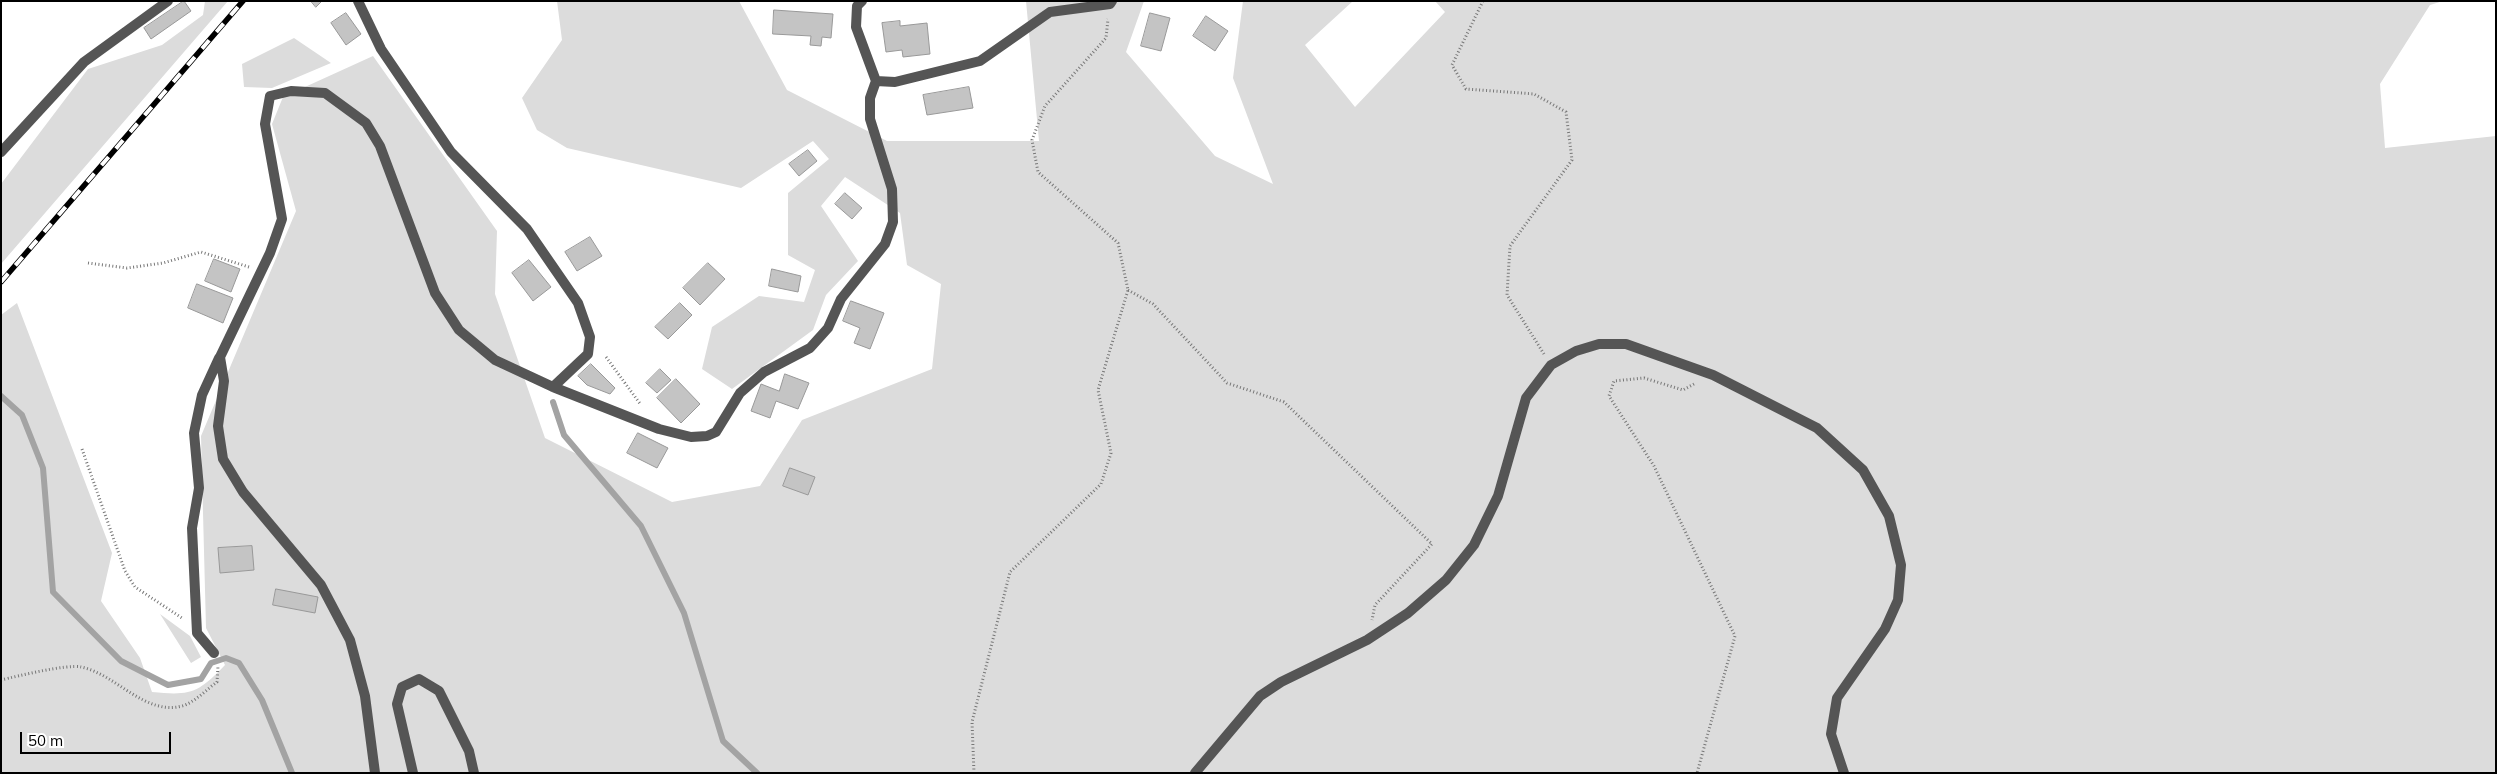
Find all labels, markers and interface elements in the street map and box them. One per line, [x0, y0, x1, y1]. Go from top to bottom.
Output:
scale bar [22, 722, 174, 754]
text: 50 m [28, 731, 63, 750]

